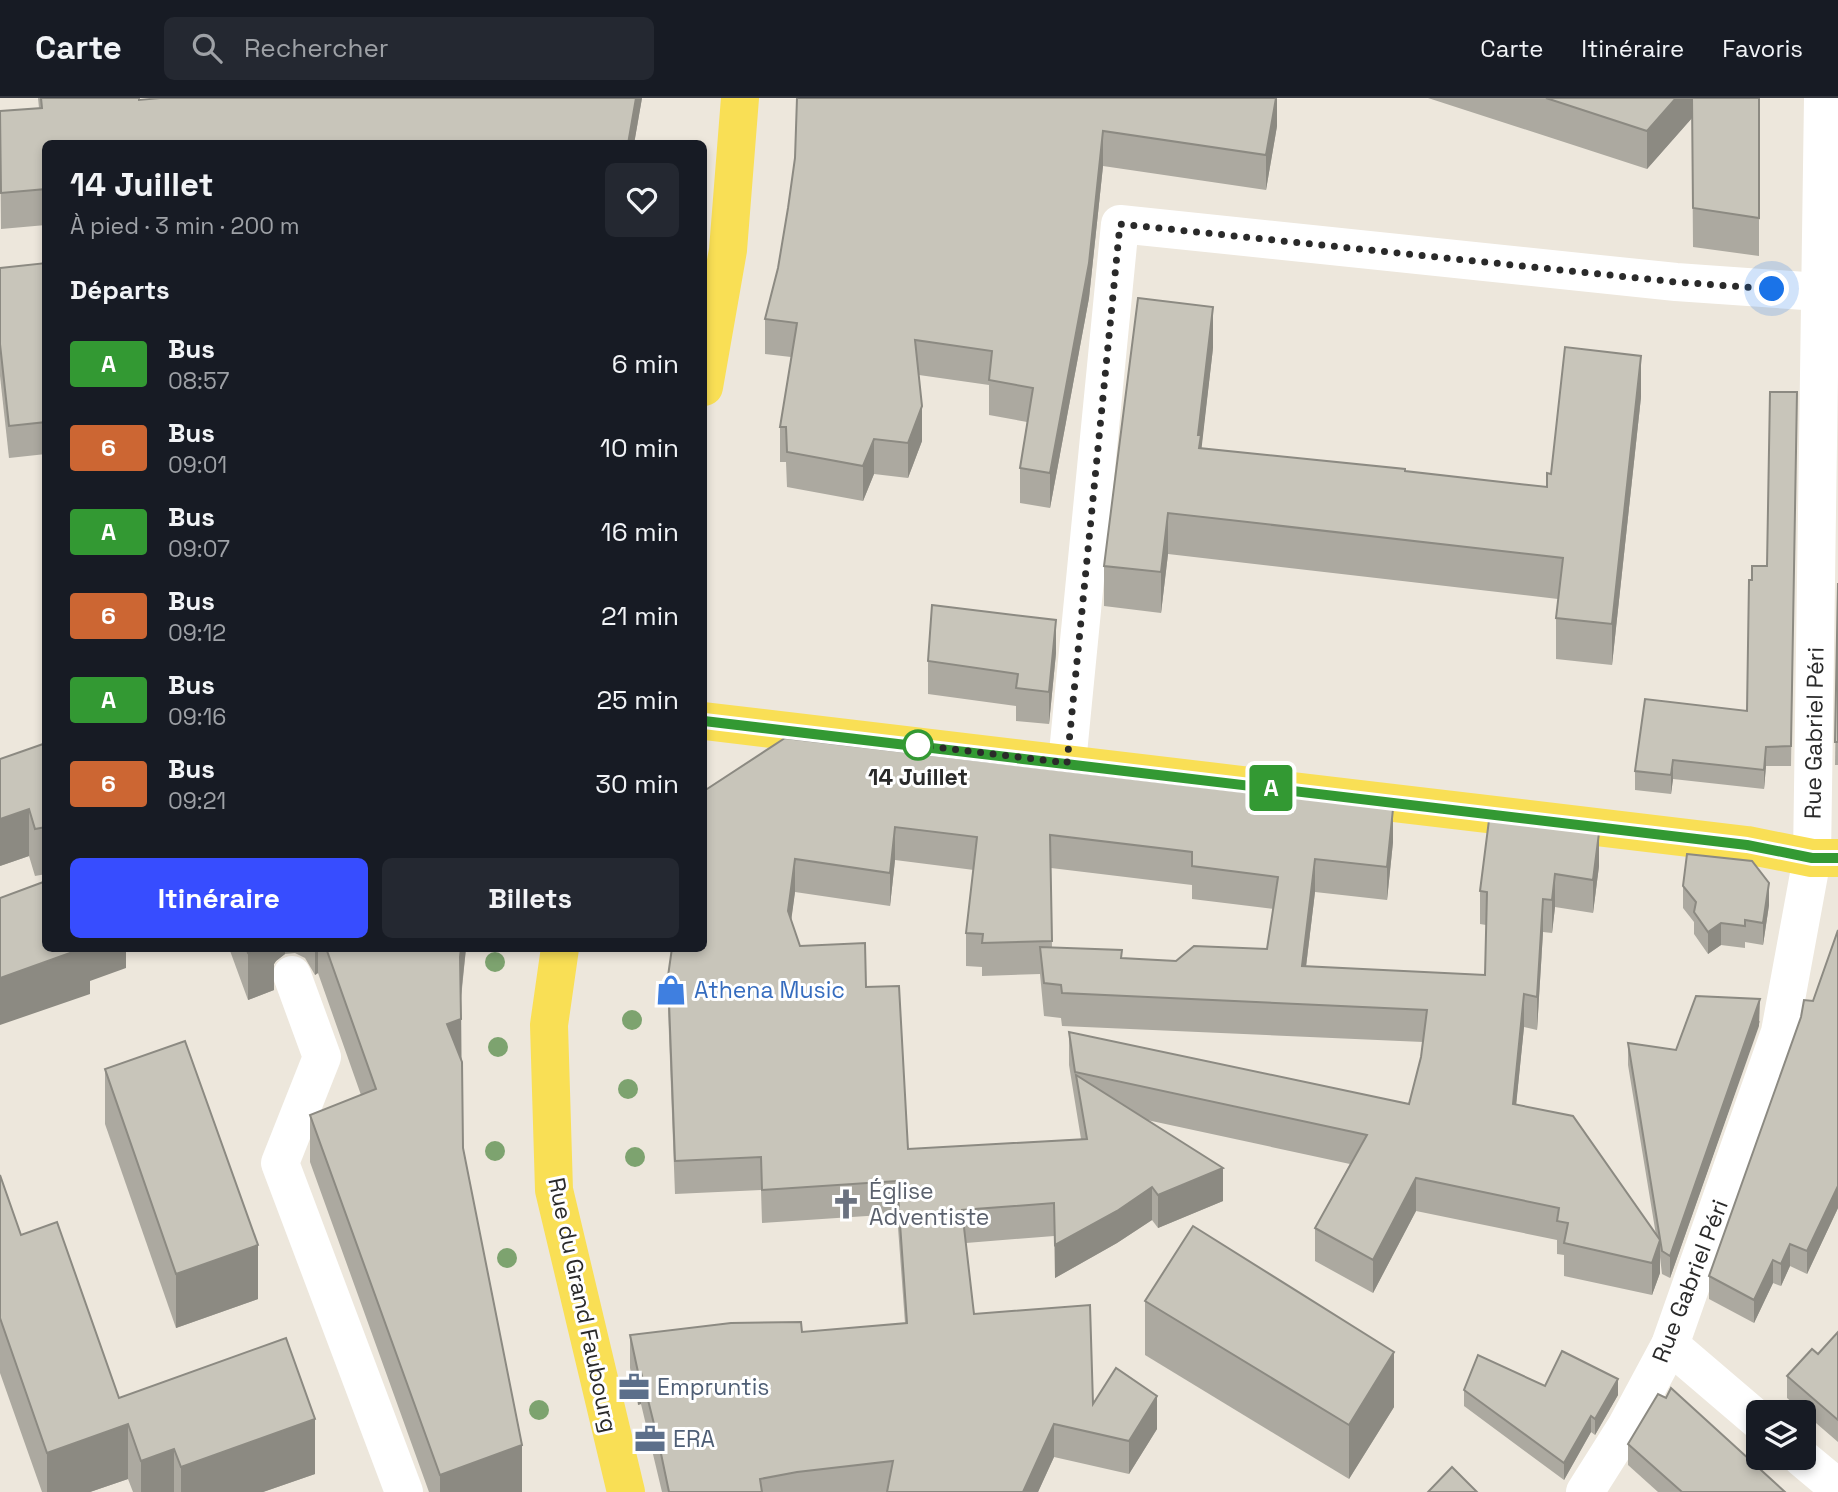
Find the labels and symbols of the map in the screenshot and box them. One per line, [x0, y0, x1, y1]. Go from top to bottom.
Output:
your location [1754, 271, 1789, 306]
street label: Rue Gabriel Péri [1797, 647, 1831, 819]
marker: 14 Juillet [903, 730, 933, 760]
place label: 14 Juillet [868, 762, 968, 792]
line badge: A [1248, 765, 1294, 811]
shop icon: Athena Music [654, 973, 688, 1007]
place label: Athena Music [694, 975, 845, 1005]
street label: Rue du Grand Faubourg [541, 1175, 625, 1435]
place label: Église Adventiste [869, 1176, 989, 1232]
church icon: Église Adventiste [829, 1187, 863, 1221]
street label: Rue Gabriel Péri [1645, 1195, 1735, 1367]
office icon: Empruntis [617, 1370, 651, 1404]
place label: Empruntis [657, 1372, 769, 1402]
office icon: ERA [633, 1422, 667, 1456]
place label: ERA [673, 1424, 715, 1454]

